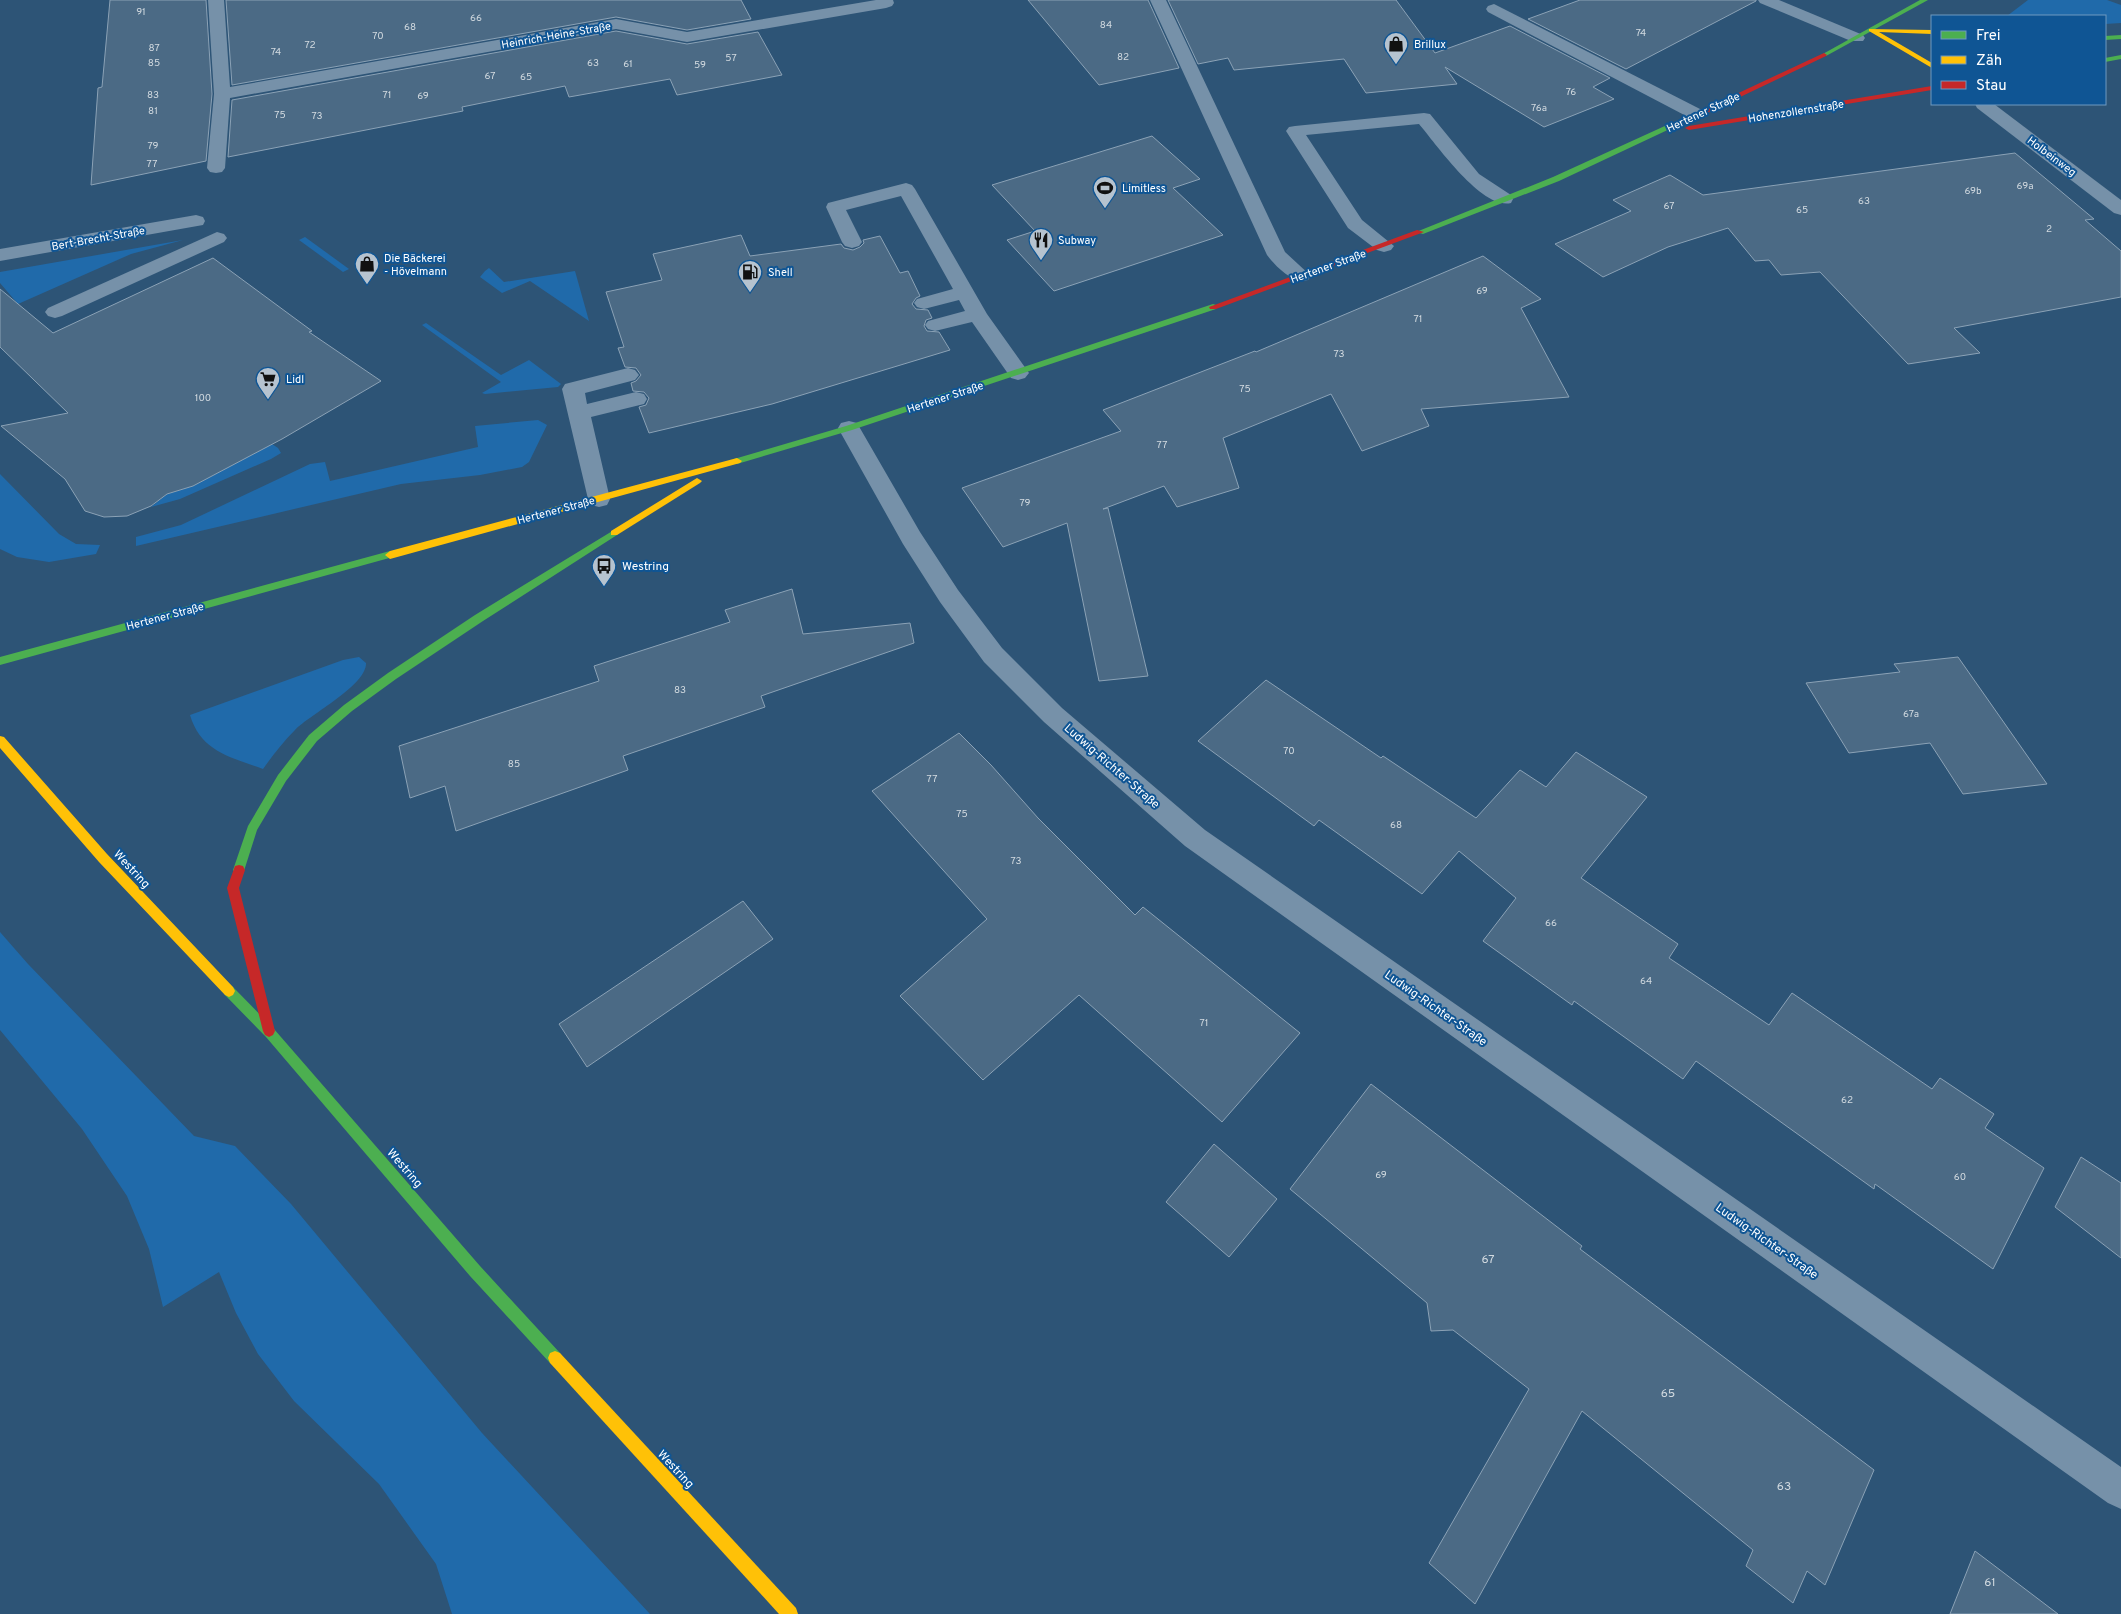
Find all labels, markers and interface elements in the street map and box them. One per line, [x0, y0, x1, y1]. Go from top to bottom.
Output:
house number: 91 [136, 6, 146, 19]
house number: 66 [470, 12, 482, 25]
legend [1931, 15, 2106, 105]
street label: Heinrich-Heine-Straße [500, 19, 612, 53]
house number: 84 [1100, 19, 1112, 32]
house number: 68 [404, 21, 416, 34]
house number: 74 [1636, 27, 1646, 40]
text: Frei [1976, 27, 2001, 46]
house number: 70 [372, 30, 384, 43]
shop icon: Brillux [1383, 31, 1409, 65]
place label: Brillux [1414, 38, 1446, 52]
house number: 72 [304, 39, 316, 52]
house number: 87 [148, 42, 160, 55]
house number: 74 [271, 46, 281, 59]
house number: 82 [1117, 51, 1129, 64]
house number: 57 [725, 52, 737, 65]
text: Zäh [1976, 52, 2002, 71]
house number: 85 [148, 57, 160, 70]
house number: 63 [587, 57, 599, 70]
house number: 61 [623, 58, 633, 71]
house number: 59 [694, 59, 706, 72]
house number: 67 [485, 70, 496, 83]
house number: 65 [520, 71, 532, 84]
text: Stau [1976, 77, 2007, 96]
house number: 76 [1566, 86, 1576, 99]
house number: 83 [147, 89, 159, 102]
house number: 71 [382, 89, 392, 102]
house number: 69 [417, 90, 429, 103]
street label: Hertener Straße [1664, 90, 1743, 136]
street label: Hohenzollernstraße [1747, 97, 1845, 126]
house number: 76a [1531, 102, 1547, 115]
house number: 81 [148, 105, 158, 118]
house number: 75 [274, 109, 286, 122]
house number: 73 [311, 110, 323, 123]
street label: Holbeinweg [2024, 134, 2079, 180]
house number: 79 [147, 140, 159, 153]
house number: 77 [147, 158, 157, 171]
sports icon: Limitless [1092, 175, 1118, 209]
house number: 69a [2017, 180, 2033, 193]
place label: Limitless [1122, 182, 1166, 196]
house number: 69b [1964, 185, 1982, 198]
house number: 63 [1858, 195, 1870, 208]
house number: 67 [1664, 200, 1675, 213]
house number: 65 [1796, 204, 1808, 217]
house number: 2 [2046, 223, 2052, 236]
street label: Bert-Brecht-Straße [50, 224, 146, 254]
restaurant icon: Subway [1028, 227, 1054, 261]
place label: Subway [1058, 234, 1096, 248]
street label: Hertener Straße [1289, 247, 1368, 287]
shop icon: Die Bäckerei - Hövelmann [354, 251, 380, 285]
place label: Die Bäckerei - Hövelmann [384, 252, 447, 279]
fuel station icon: Shell [737, 259, 763, 293]
place label: Shell [768, 266, 793, 280]
house number: 69 [1476, 285, 1488, 298]
house number: 71 [1413, 313, 1423, 326]
house number: 73 [1333, 348, 1345, 361]
supermarket icon: Lidl [255, 366, 281, 400]
place label: Lidl [286, 373, 304, 387]
street label: Hertener Straße [905, 379, 985, 417]
house number: 75 [1239, 383, 1251, 396]
house number: 100 [195, 392, 211, 405]
house number: 77 [1157, 439, 1167, 452]
street label: Hertener Straße [516, 494, 597, 528]
house number: 79 [1019, 497, 1031, 510]
bus stop icon: Westring [591, 553, 617, 587]
place label: Westring [622, 559, 669, 575]
street label: Hertener Straße [125, 600, 206, 634]
house number: 83 [674, 684, 686, 697]
house number: 67a [1903, 708, 1919, 721]
street label: Ludwig-Richter-Straße [1060, 721, 1163, 813]
house number: 70 [1283, 745, 1295, 758]
house number: 85 [508, 758, 520, 771]
house number: 77 [927, 773, 937, 786]
house number: 75 [956, 808, 968, 821]
house number: 68 [1390, 819, 1402, 832]
street label: Westring [109, 847, 153, 892]
house number: 73 [1010, 855, 1022, 868]
house number: 66 [1545, 917, 1557, 930]
street label: Ludwig-Richter-Straße [1381, 967, 1490, 1050]
house number: 64 [1640, 975, 1652, 988]
house number: 71 [1199, 1017, 1209, 1030]
house number: 62 [1841, 1094, 1853, 1107]
street label: Westring [383, 1146, 426, 1192]
house number: 69 [1375, 1169, 1387, 1182]
house number: 60 [1954, 1171, 1966, 1184]
street label: Ludwig-Richter-Straße [1712, 1200, 1821, 1283]
house number: 67 [1481, 1252, 1495, 1268]
house number: 65 [1661, 1386, 1675, 1402]
street label: Westring [653, 1447, 697, 1492]
house number: 63 [1777, 1479, 1791, 1495]
house number: 61 [1984, 1575, 1996, 1591]

